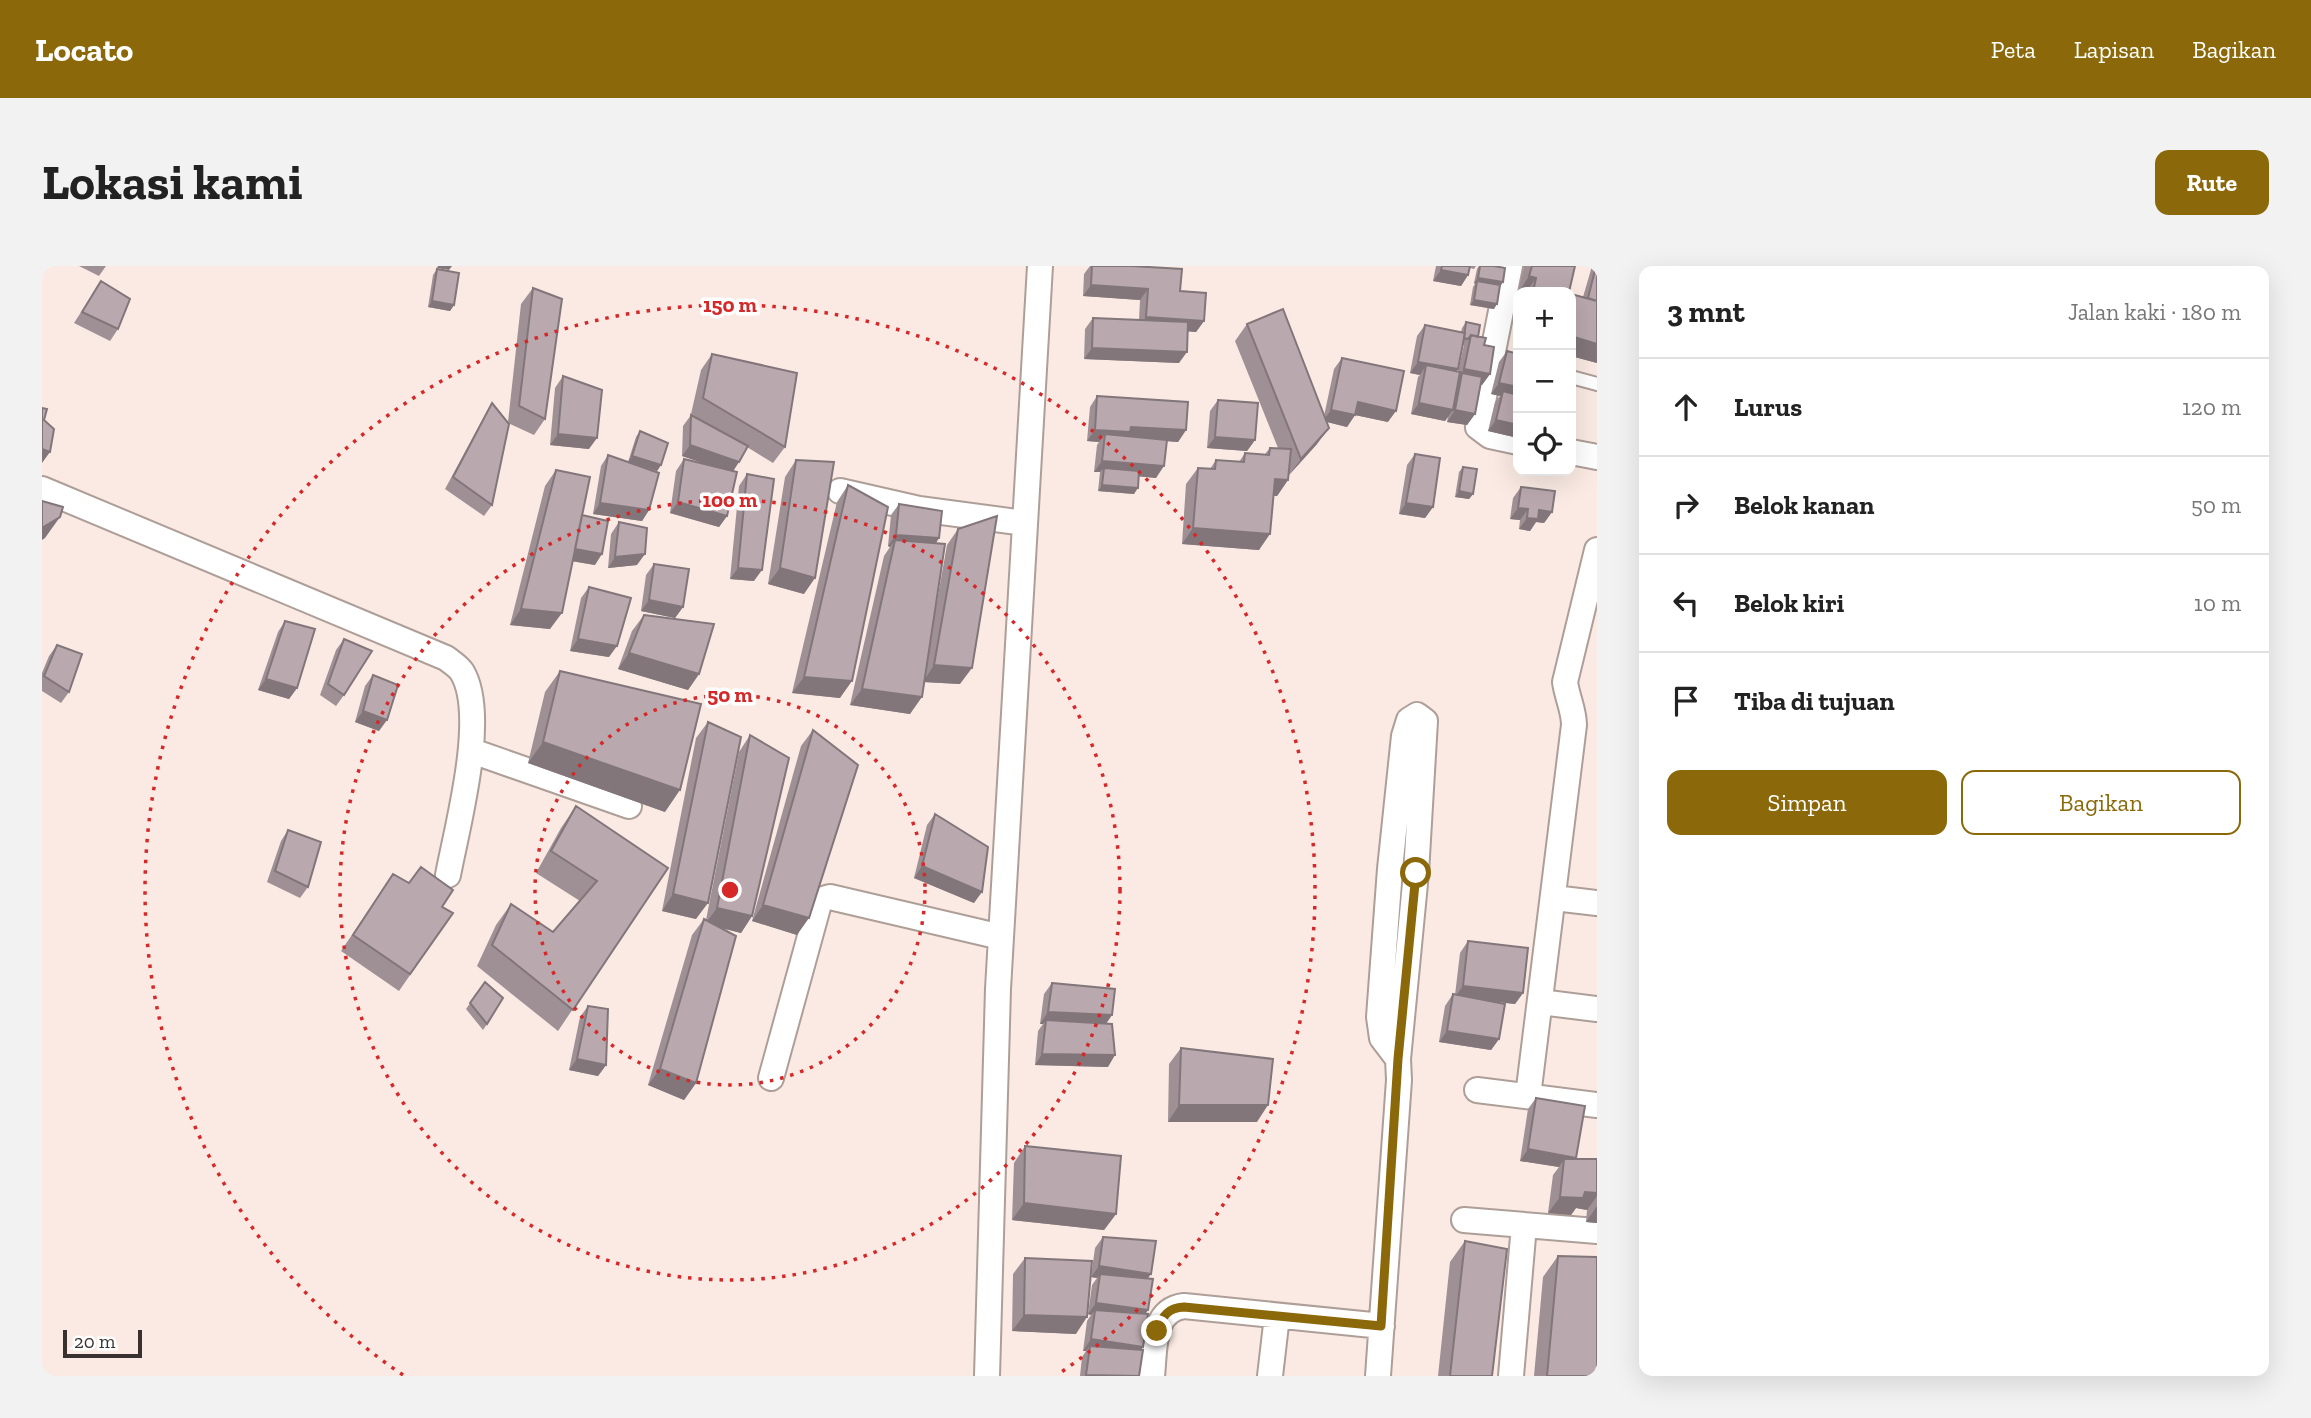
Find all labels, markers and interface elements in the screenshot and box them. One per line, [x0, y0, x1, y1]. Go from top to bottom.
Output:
text: Locato [35, 30, 133, 69]
text: Peta [1991, 35, 2036, 64]
text: Lapisan [2074, 35, 2154, 64]
text: Bagikan [2192, 35, 2276, 64]
button: Rute [2155, 150, 2269, 215]
text: Lokasi kami [42, 153, 303, 212]
map controls [1513, 287, 1576, 476]
button: + [1513, 287, 1576, 350]
text: 150 m [703, 292, 758, 317]
text: 3 mnt [1667, 294, 1745, 330]
text: Jalan kaki · 180 m [2068, 298, 2241, 326]
button: − [1513, 350, 1576, 413]
icon: ahead [1667, 388, 1705, 426]
text: Lurus [1734, 391, 1802, 423]
text: 120 m [2182, 393, 2241, 421]
button: locate [1513, 413, 1576, 476]
icon: right [1667, 486, 1705, 524]
text: 100 m [703, 487, 758, 512]
text: Belok kanan [1734, 489, 1875, 521]
text: 50 m [2191, 491, 2241, 519]
icon: left [1667, 584, 1705, 622]
text: Belok kiri [1734, 587, 1844, 619]
text: 10 m [2194, 589, 2241, 617]
text: 50 m [707, 682, 753, 707]
icon: arrive [1667, 682, 1705, 720]
text: Tiba di tujuan [1734, 685, 1895, 717]
button: Simpan [1667, 770, 1947, 835]
button: Bagikan [1961, 770, 2241, 835]
route start [1400, 857, 1431, 888]
centre of rings [718, 878, 742, 902]
route end [1141, 1315, 1172, 1346]
scale bar [63, 1327, 142, 1359]
text: 20 m [74, 1330, 115, 1353]

